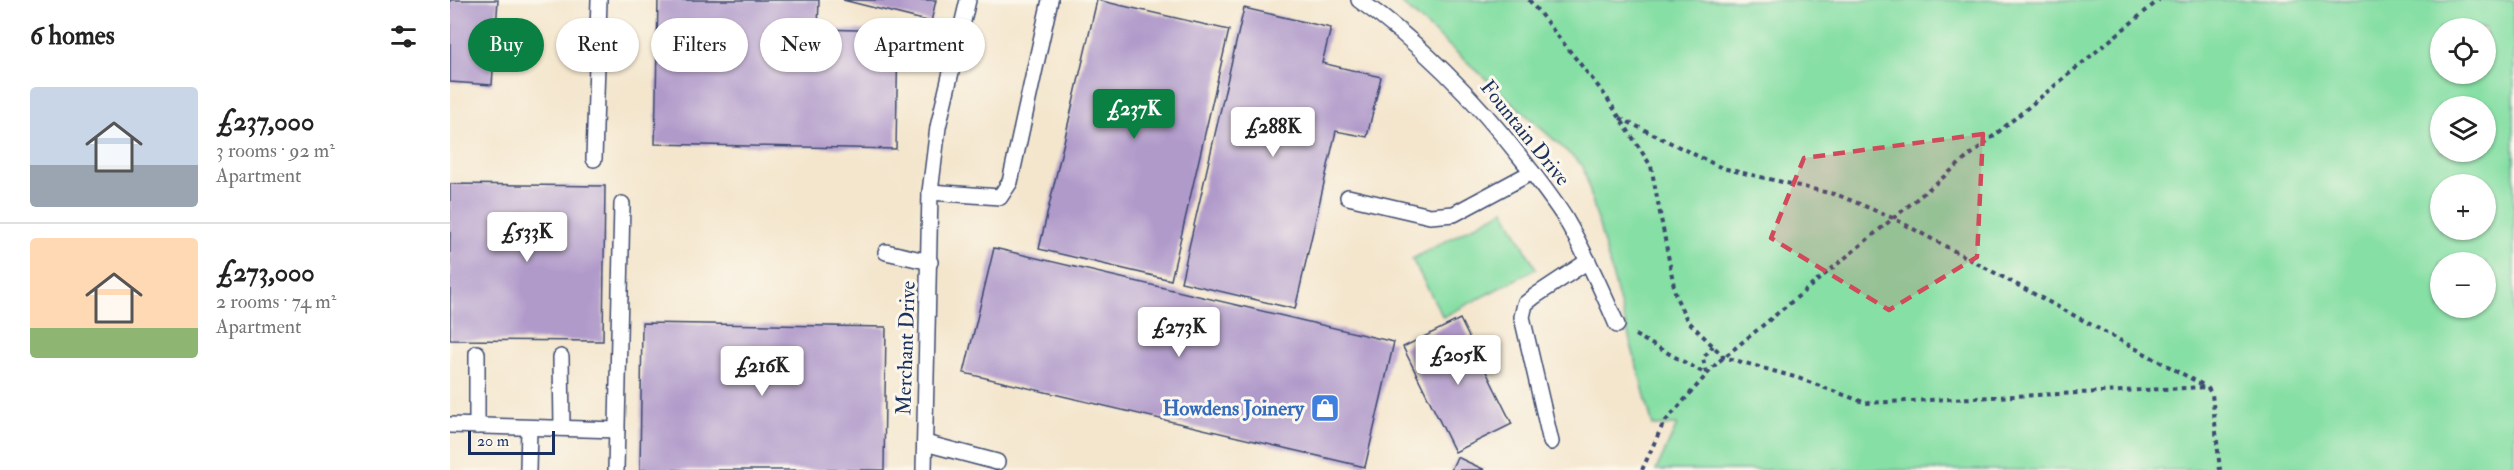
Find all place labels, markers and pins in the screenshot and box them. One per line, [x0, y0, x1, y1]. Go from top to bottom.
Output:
pin: £237K [1092, 89, 1176, 140]
pin: £288K [1231, 107, 1315, 158]
pin: £533K [485, 212, 569, 263]
pin: £273K [1137, 307, 1221, 358]
pin: £205K [1416, 335, 1500, 386]
pin: £216K [720, 346, 804, 397]
shop icon: Howdens Joinery [1309, 392, 1341, 424]
place label: Howdens Joinery [1162, 395, 1305, 422]

